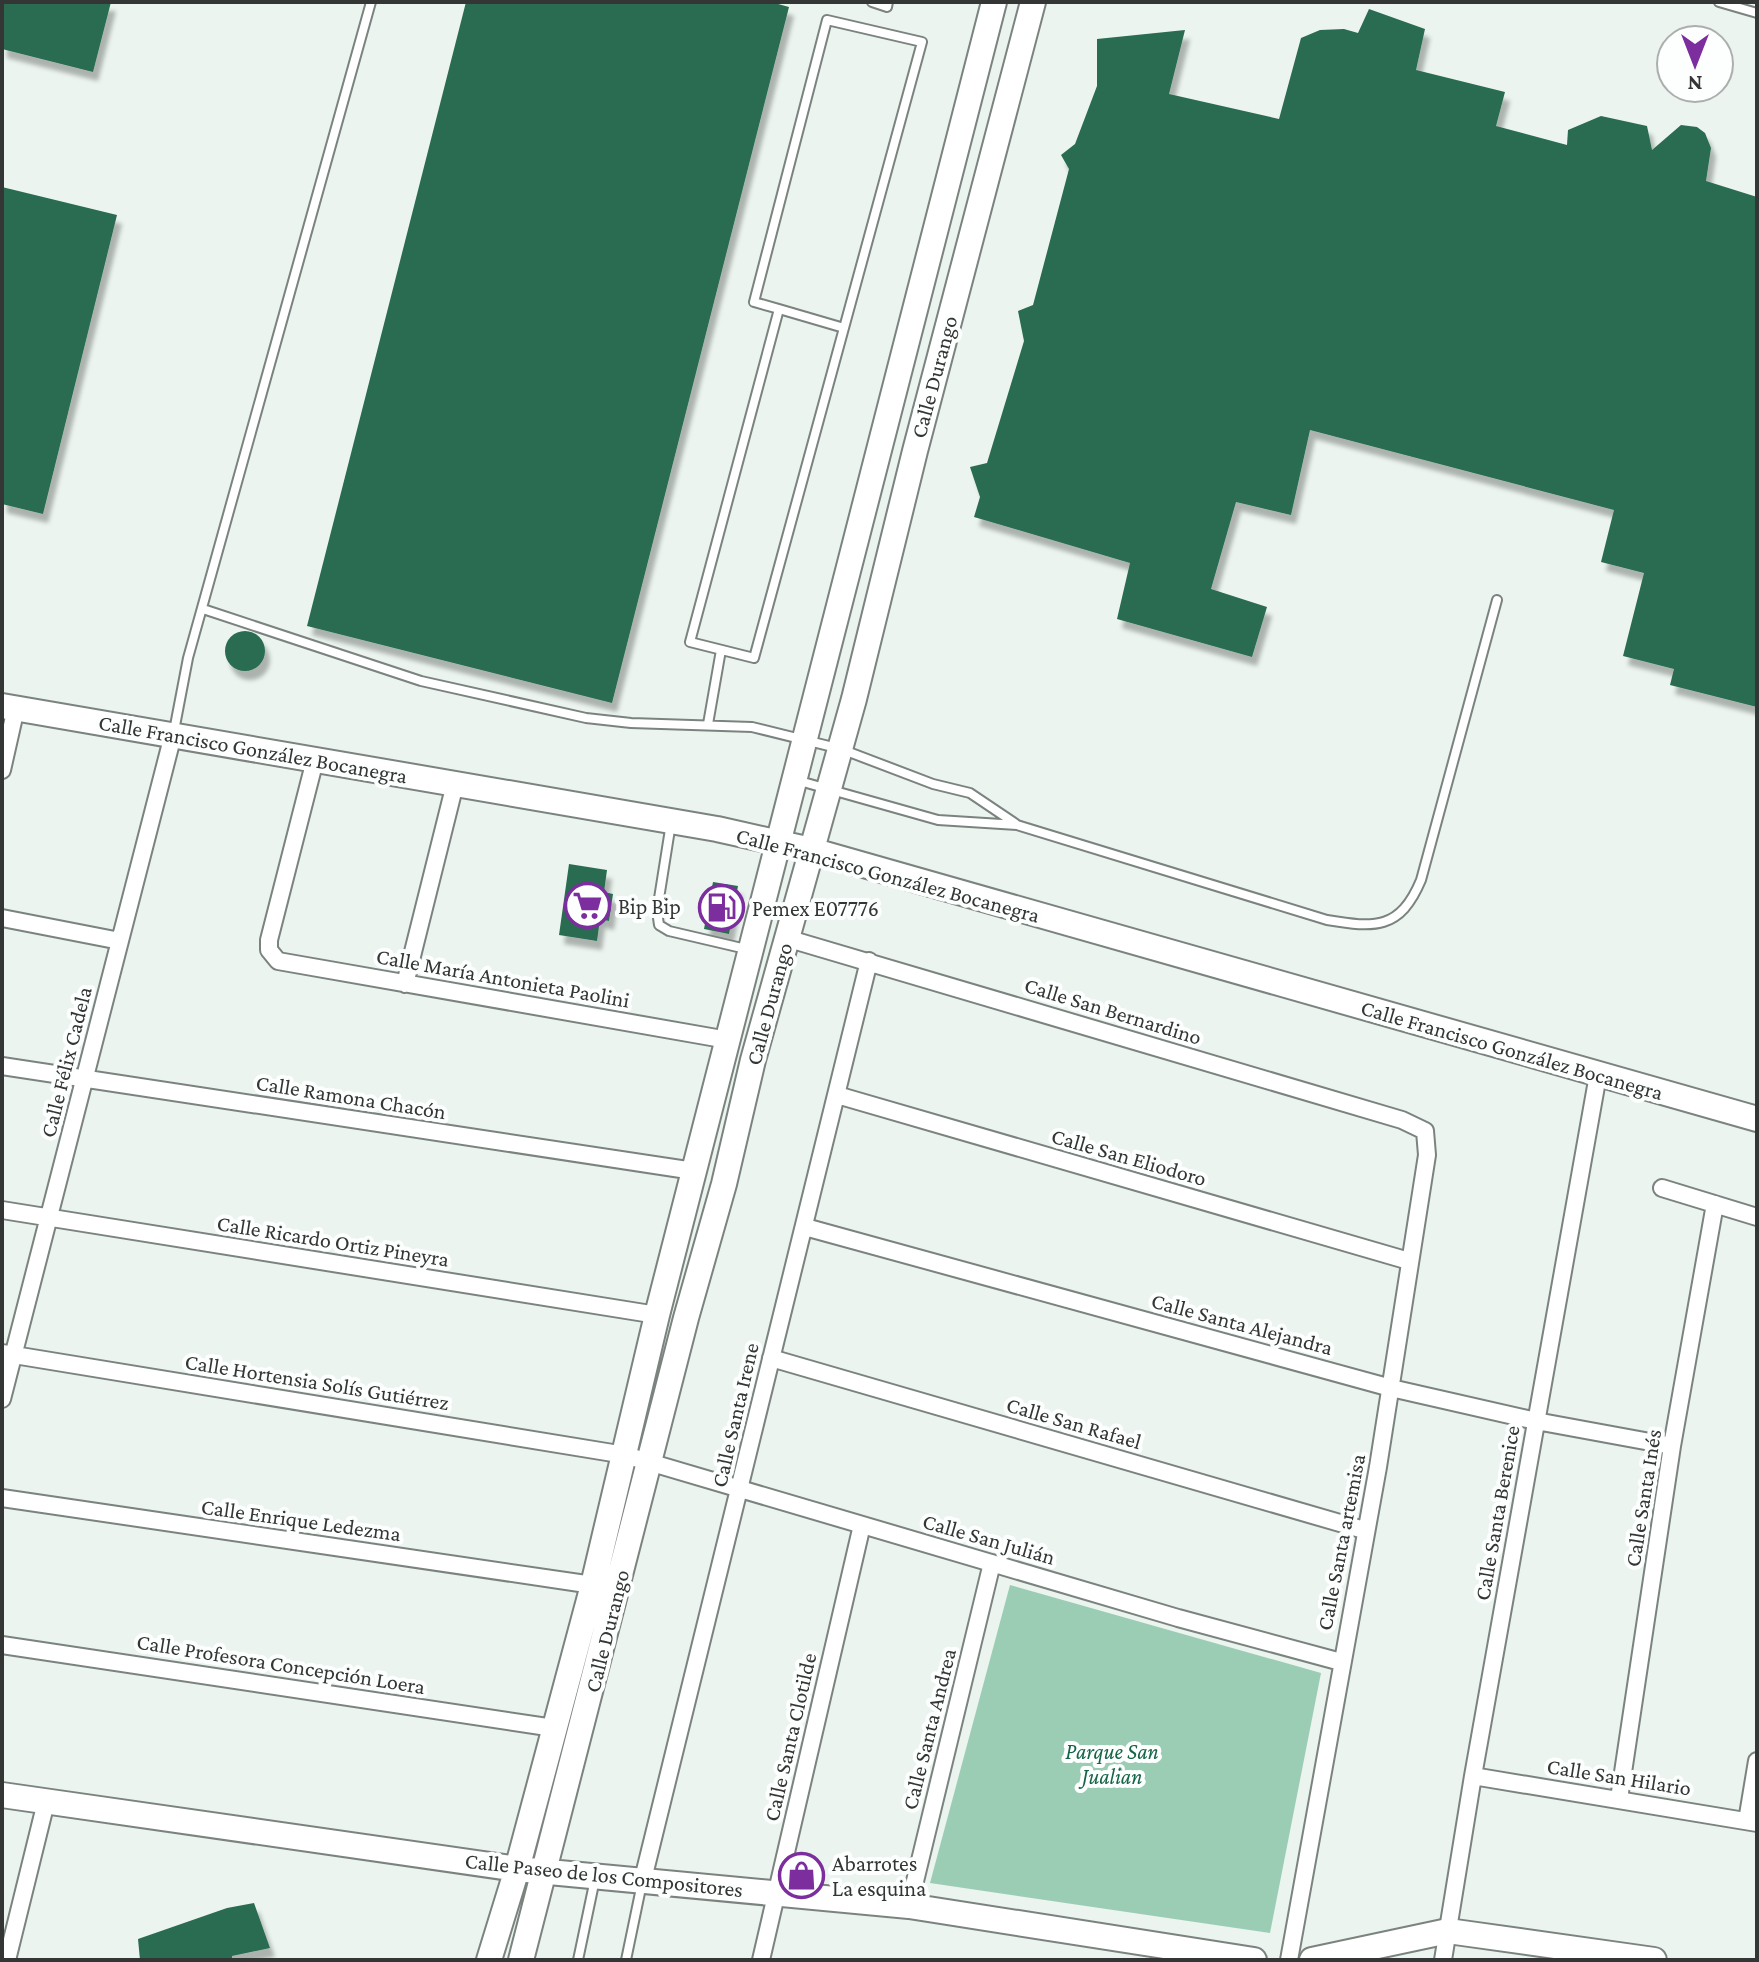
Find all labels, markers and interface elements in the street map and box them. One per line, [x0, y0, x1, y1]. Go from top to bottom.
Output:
north arrow [1655, 24, 1735, 104]
text: N [1688, 71, 1703, 96]
street label: Calle Durango [906, 313, 962, 441]
street label: Calle Francisco González Bocanegra [97, 710, 409, 788]
street label: Calle Francisco González Bocanegra [734, 822, 1042, 928]
supermarket icon: Bip Bip [563, 882, 611, 930]
fuel station icon: Pemex E07776 [697, 884, 745, 932]
place label: Bip Bip [618, 894, 681, 919]
place label: Pemex E07776 [752, 896, 879, 921]
street label: Calle Durango [741, 940, 797, 1068]
street label: Calle María Antonieta Paolini [374, 943, 632, 1013]
street label: Calle San Bernardino [1021, 972, 1205, 1050]
street label: Calle Félix Cadela [35, 984, 97, 1140]
street label: Calle Francisco González Bocanegra [1358, 995, 1666, 1105]
street label: Calle Ramona Chacón [254, 1070, 448, 1124]
street label: Calle San Eliodoro [1049, 1123, 1209, 1191]
street label: Calle Ricardo Ortiz Pineyra [215, 1210, 451, 1272]
street label: Calle Santa Alejandra [1149, 1288, 1335, 1360]
street label: Calle Santa Irene [706, 1340, 764, 1490]
street label: Calle Hortensia Solís Gutiérrez [183, 1349, 451, 1415]
street label: Calle San Rafael [1004, 1392, 1145, 1454]
street label: Calle Santa Berenice [1469, 1424, 1525, 1602]
street label: Calle Santa Inés [1620, 1427, 1666, 1569]
street label: Calle Santa artemisa [1312, 1452, 1370, 1632]
street label: Calle Enrique Ledezma [199, 1494, 403, 1546]
street label: Calle San Julián [920, 1508, 1058, 1570]
street label: Calle Durango [580, 1567, 634, 1695]
street label: Calle Profesora Concepción Loera [135, 1629, 427, 1699]
street label: Calle Santa Andrea [897, 1646, 961, 1812]
street label: Calle Santa Clotilde [758, 1650, 822, 1824]
park label: Parque San Jualian [1065, 1739, 1159, 1789]
street label: Calle San Hilario [1545, 1753, 1693, 1801]
street label: Calle Paseo de los Compositores [464, 1848, 744, 1902]
place label: Abarrotes La esquina [832, 1851, 926, 1901]
shop icon: Abarrotes La esquina [777, 1852, 825, 1900]

